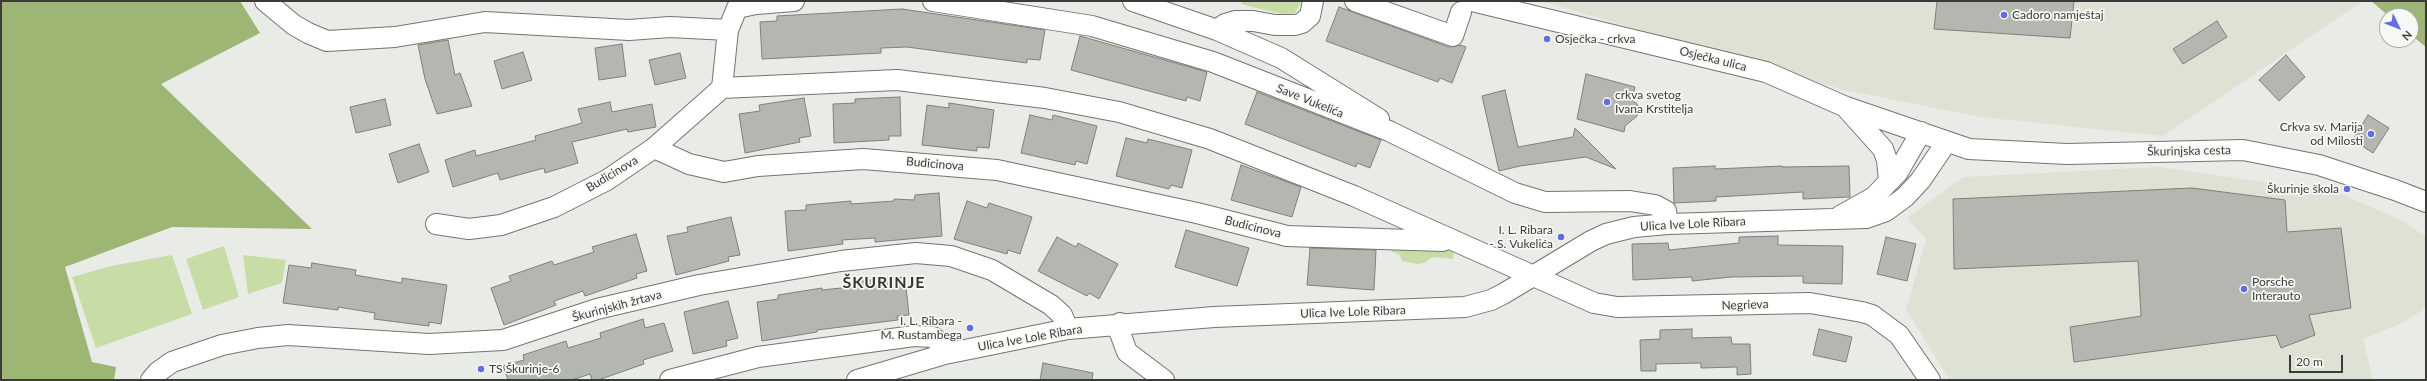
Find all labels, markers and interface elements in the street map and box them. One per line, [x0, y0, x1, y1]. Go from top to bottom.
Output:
place label: Cadoro namještaj [2012, 8, 2104, 22]
north arrow [2379, 8, 2419, 48]
marker: Cadoro namještaj [1999, 10, 2009, 20]
text: N [2400, 28, 2415, 43]
place label: Osječka - crkva [1555, 32, 1636, 46]
marker: Osječka - crkva [1542, 34, 1552, 44]
street label: Osječka ulica [1678, 44, 1748, 74]
street label: Save Vukelića [1274, 81, 1346, 121]
place label: crkva svetog Ivana Krstitelja [1615, 88, 1693, 116]
marker: crkva svetog Ivana Krstitelja [1602, 97, 1612, 107]
place label: Crkva sv. Marija od Milosti [2280, 120, 2363, 148]
marker: Crkva sv. Marija od Milosti [2366, 129, 2376, 139]
street label: Škurinjska cesta [2147, 143, 2231, 159]
street label: Budicinova [583, 153, 641, 195]
street label: Budicinova [906, 154, 964, 174]
place label: Škurinje škola [2267, 182, 2339, 196]
marker: Škurinje škola [2342, 184, 2352, 194]
street label: Budicinova [1223, 213, 1283, 241]
street label: Ulica Ive Lole Ribara [1640, 214, 1746, 234]
place label: I. L. Ribara - S. Vukelića [1489, 223, 1553, 251]
marker: I. L. Ribara - S. Vukelića [1556, 232, 1566, 242]
district label: ŠKURINJE [842, 273, 926, 293]
place label: Porsche Interauto [2252, 275, 2300, 303]
marker: Porsche Interauto [2239, 284, 2249, 294]
street label: Škurinjskih žrtava [571, 287, 663, 325]
street label: Negrieva [1721, 297, 1769, 313]
street label: Ulica Ive Lole Ribara [1300, 303, 1406, 321]
place label: I. L. Ribara - M. Rustambega [880, 314, 962, 342]
street label: Ulica Ive Lole Ribara [977, 322, 1083, 354]
marker: I. L. Ribara - M. Rustambega [965, 323, 975, 333]
scale bar [2291, 347, 2345, 373]
text: 20 m [2296, 354, 2323, 369]
place label: TS Škurinje-6 [489, 362, 559, 376]
marker: TS Škurinje-6 [476, 364, 486, 374]

